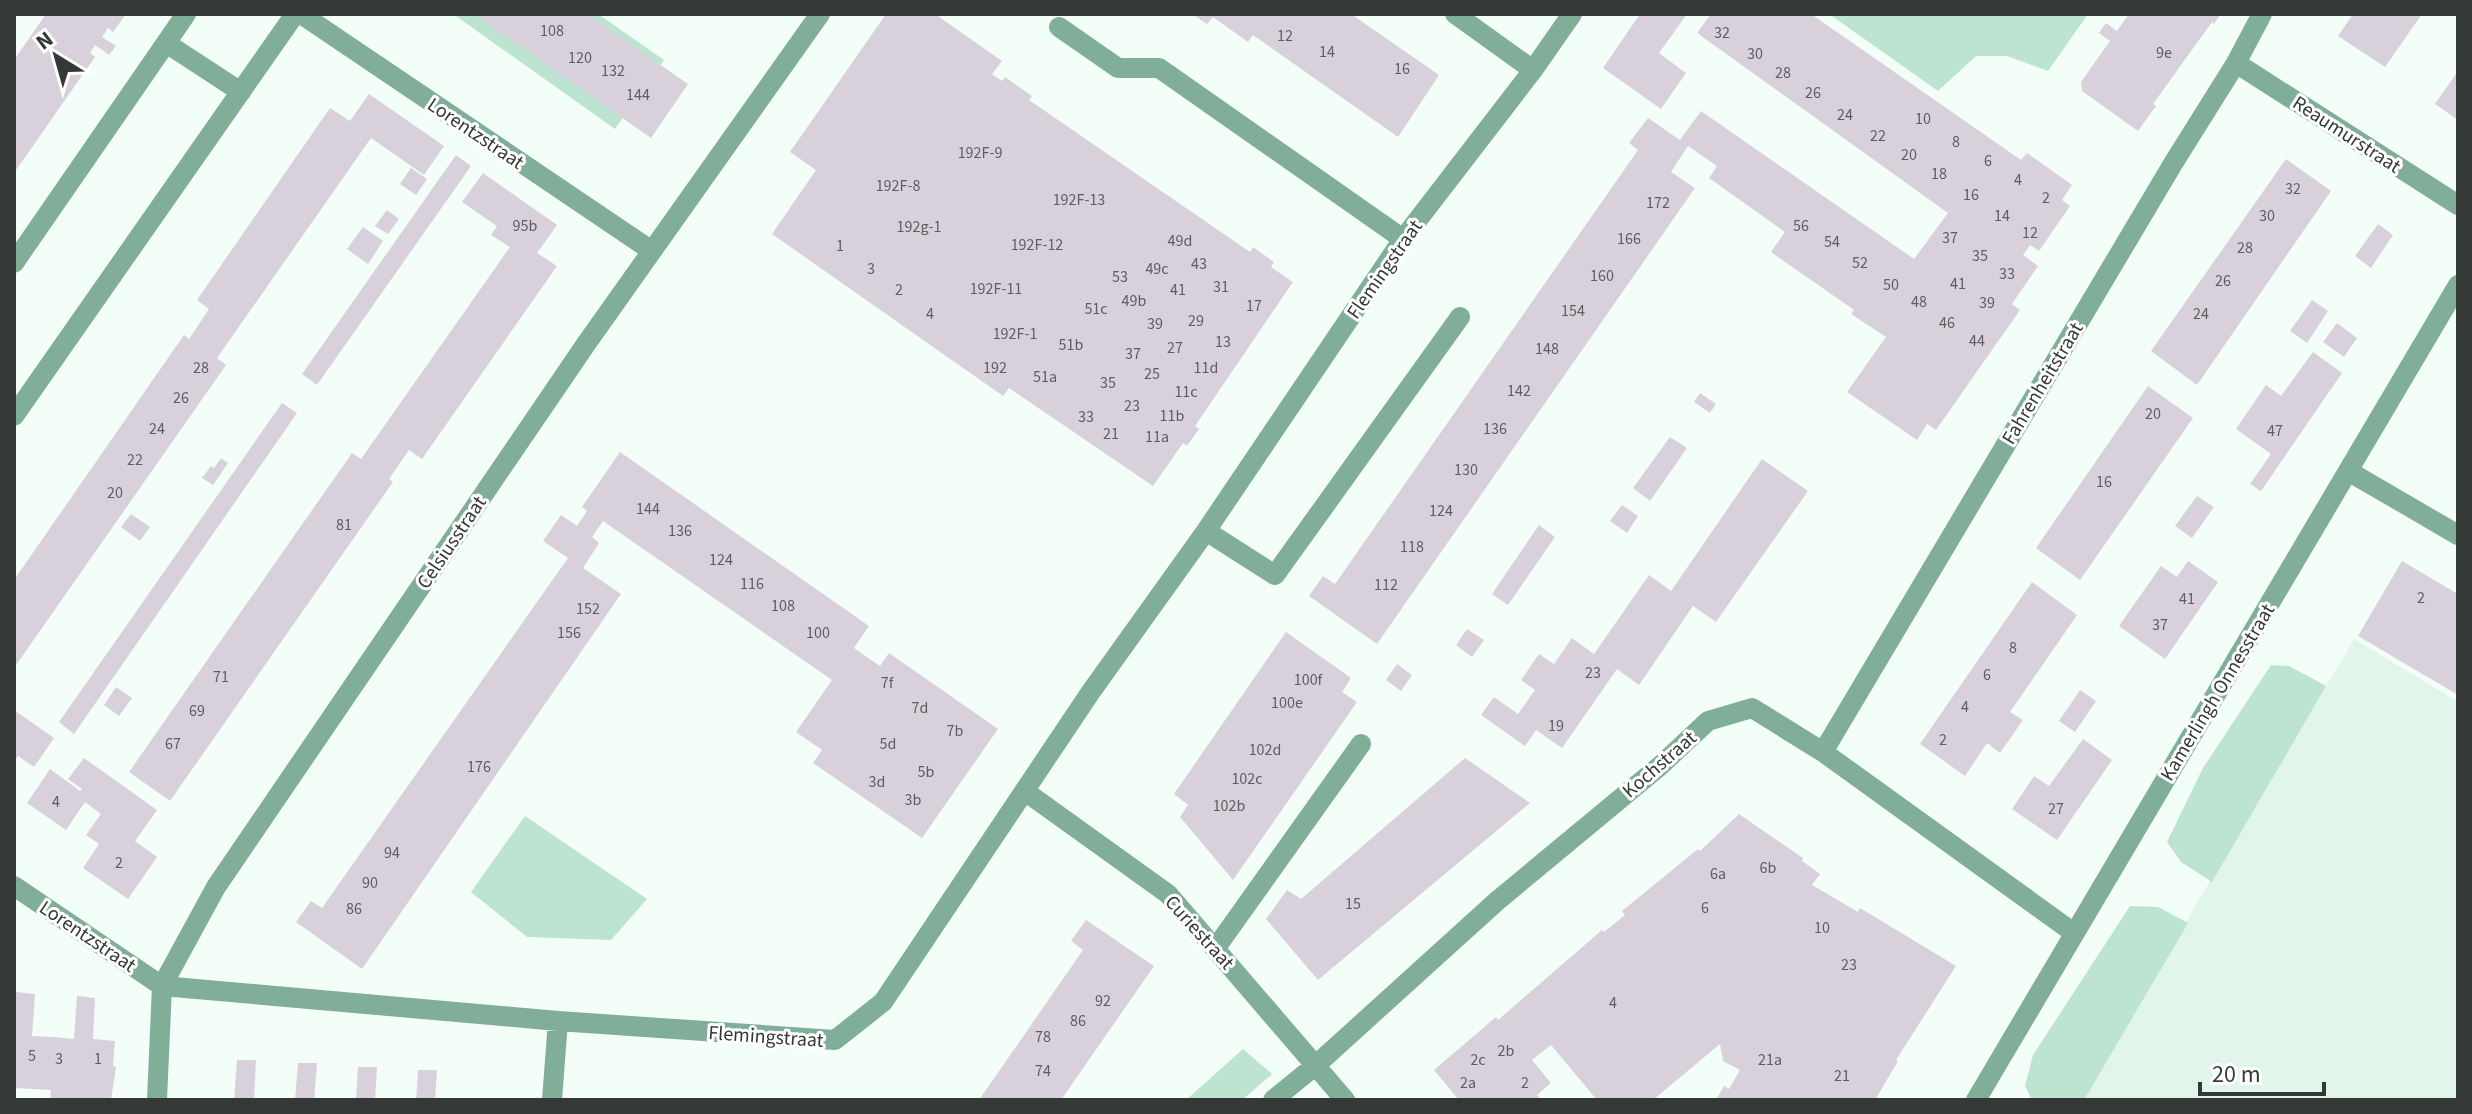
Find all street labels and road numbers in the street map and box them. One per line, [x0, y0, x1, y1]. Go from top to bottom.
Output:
street label: Reaumurstraat [2287, 89, 2406, 180]
street label: Lorentzstraat [422, 91, 529, 177]
street label: Flemingstraat [1340, 214, 1429, 325]
street label: Fahrenheitstraat [1995, 317, 2090, 450]
street label: Celsiusstraat [410, 490, 493, 595]
street label: Kamerlingh Onnesstraat [2154, 598, 2282, 786]
street label: Kochstraat [1616, 724, 1703, 805]
street label: Curiestraat [1158, 889, 1241, 976]
street label: Lorentzstraat [34, 894, 141, 980]
street label: Flemingstraat [707, 1019, 825, 1055]

